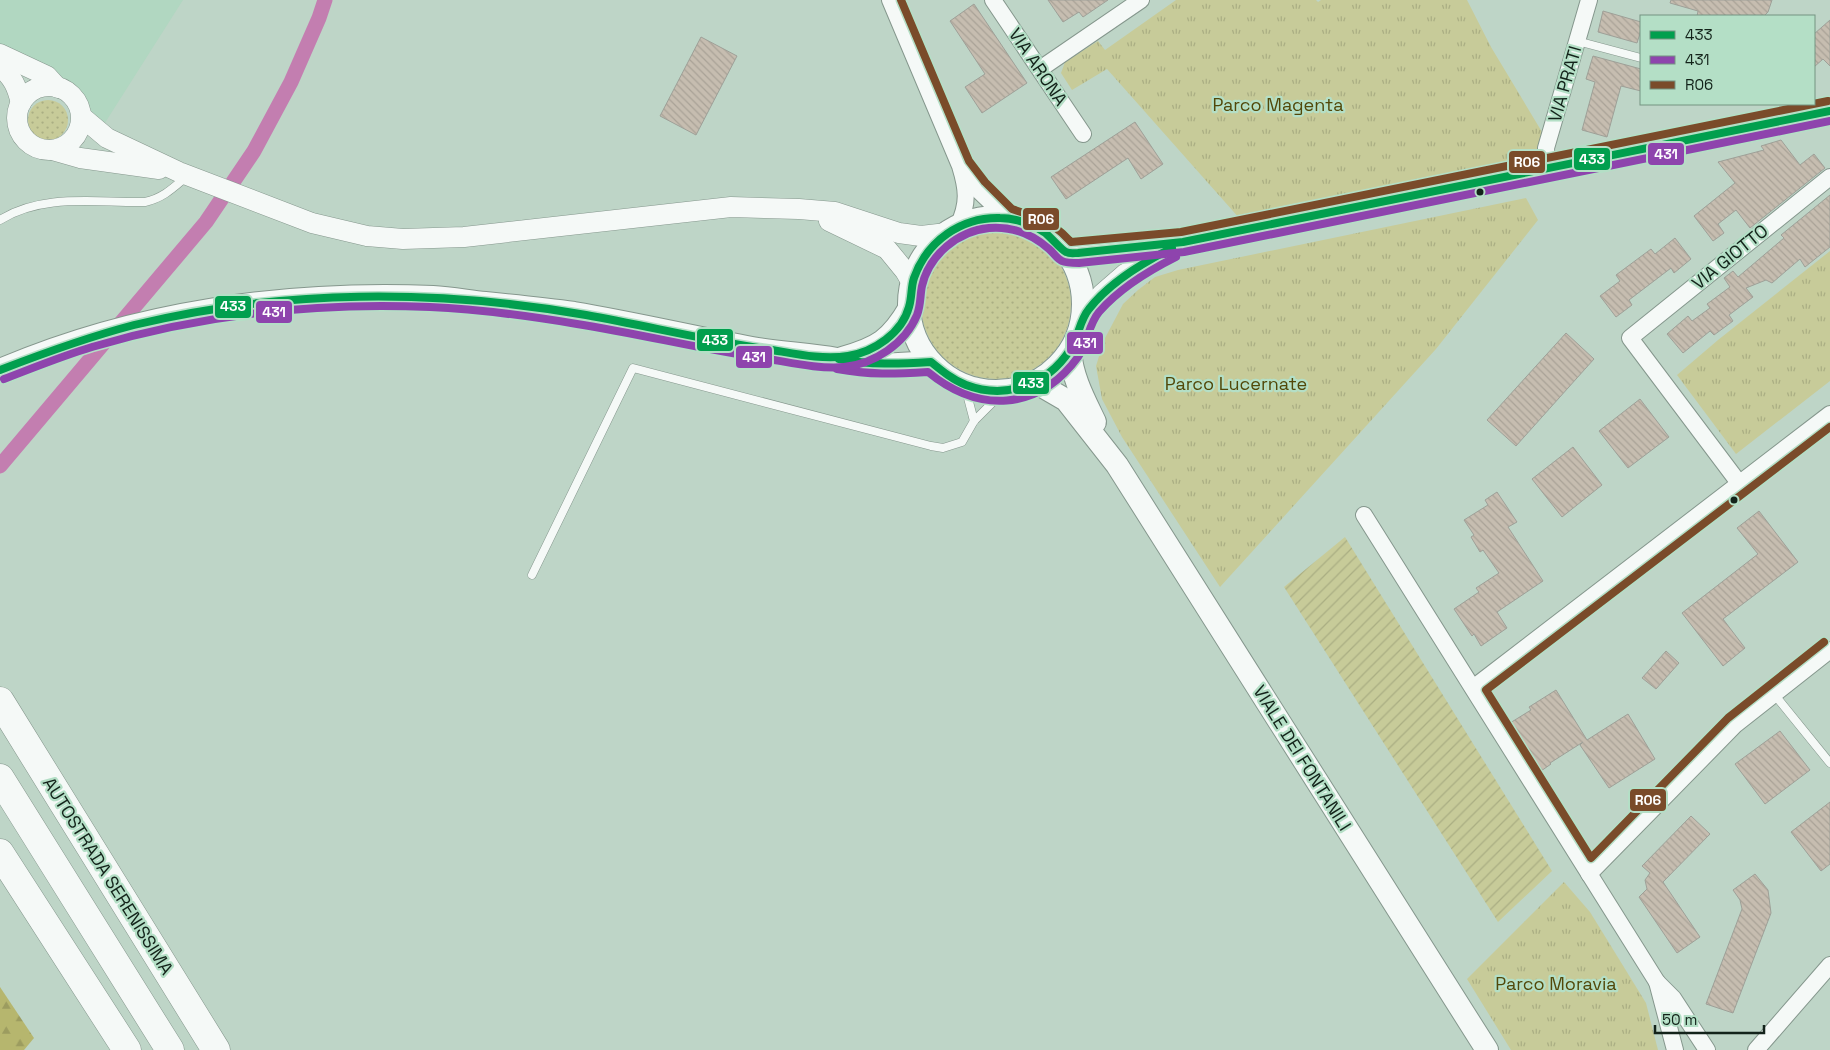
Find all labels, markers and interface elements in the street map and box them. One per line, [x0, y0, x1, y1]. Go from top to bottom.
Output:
legend [1640, 15, 1815, 105]
street label: VIA ARONA [1004, 23, 1073, 110]
text: 433 [1685, 25, 1713, 44]
street label: VIA PRATI [1543, 43, 1586, 125]
text: 431 [1685, 50, 1710, 69]
text: R06 [1685, 75, 1713, 94]
park label: Parco Magenta [1212, 93, 1344, 116]
line badge: 431 [1647, 142, 1685, 166]
text: 431 [1654, 145, 1678, 163]
line badge: 433 [1573, 147, 1611, 171]
line badge: R06 [1508, 150, 1546, 174]
text: 433 [1579, 150, 1605, 168]
text: R06 [1514, 153, 1541, 171]
unlabelled marker [1475, 187, 1485, 197]
line badge: R06 [1022, 207, 1060, 231]
text: R06 [1028, 210, 1055, 228]
street label: VIA GIOTTO [1687, 219, 1773, 294]
line badge: 433 [214, 295, 252, 319]
text: 433 [220, 297, 246, 315]
line badge: 431 [255, 300, 293, 324]
text: 431 [262, 303, 286, 321]
line badge: 433 [696, 328, 734, 352]
text: 433 [702, 331, 728, 349]
line badge: 431 [1066, 331, 1104, 355]
text: 431 [1073, 334, 1097, 352]
line badge: 431 [735, 345, 773, 369]
text: 431 [742, 348, 766, 366]
line badge: 433 [1012, 371, 1050, 395]
park label: Parco Lucernate [1165, 372, 1307, 395]
text: 433 [1018, 374, 1044, 392]
unlabelled marker [1729, 495, 1739, 505]
street label: VIALE DEI FONTANILI [1248, 681, 1356, 835]
street label: AUTOSTRADA SERENISSIMA [38, 773, 179, 979]
line badge: R06 [1629, 788, 1667, 812]
text: R06 [1635, 791, 1662, 809]
park label: Parco Moravia [1495, 972, 1617, 995]
scale bar [1655, 1002, 1764, 1034]
text: 50 m [1662, 1010, 1697, 1029]

